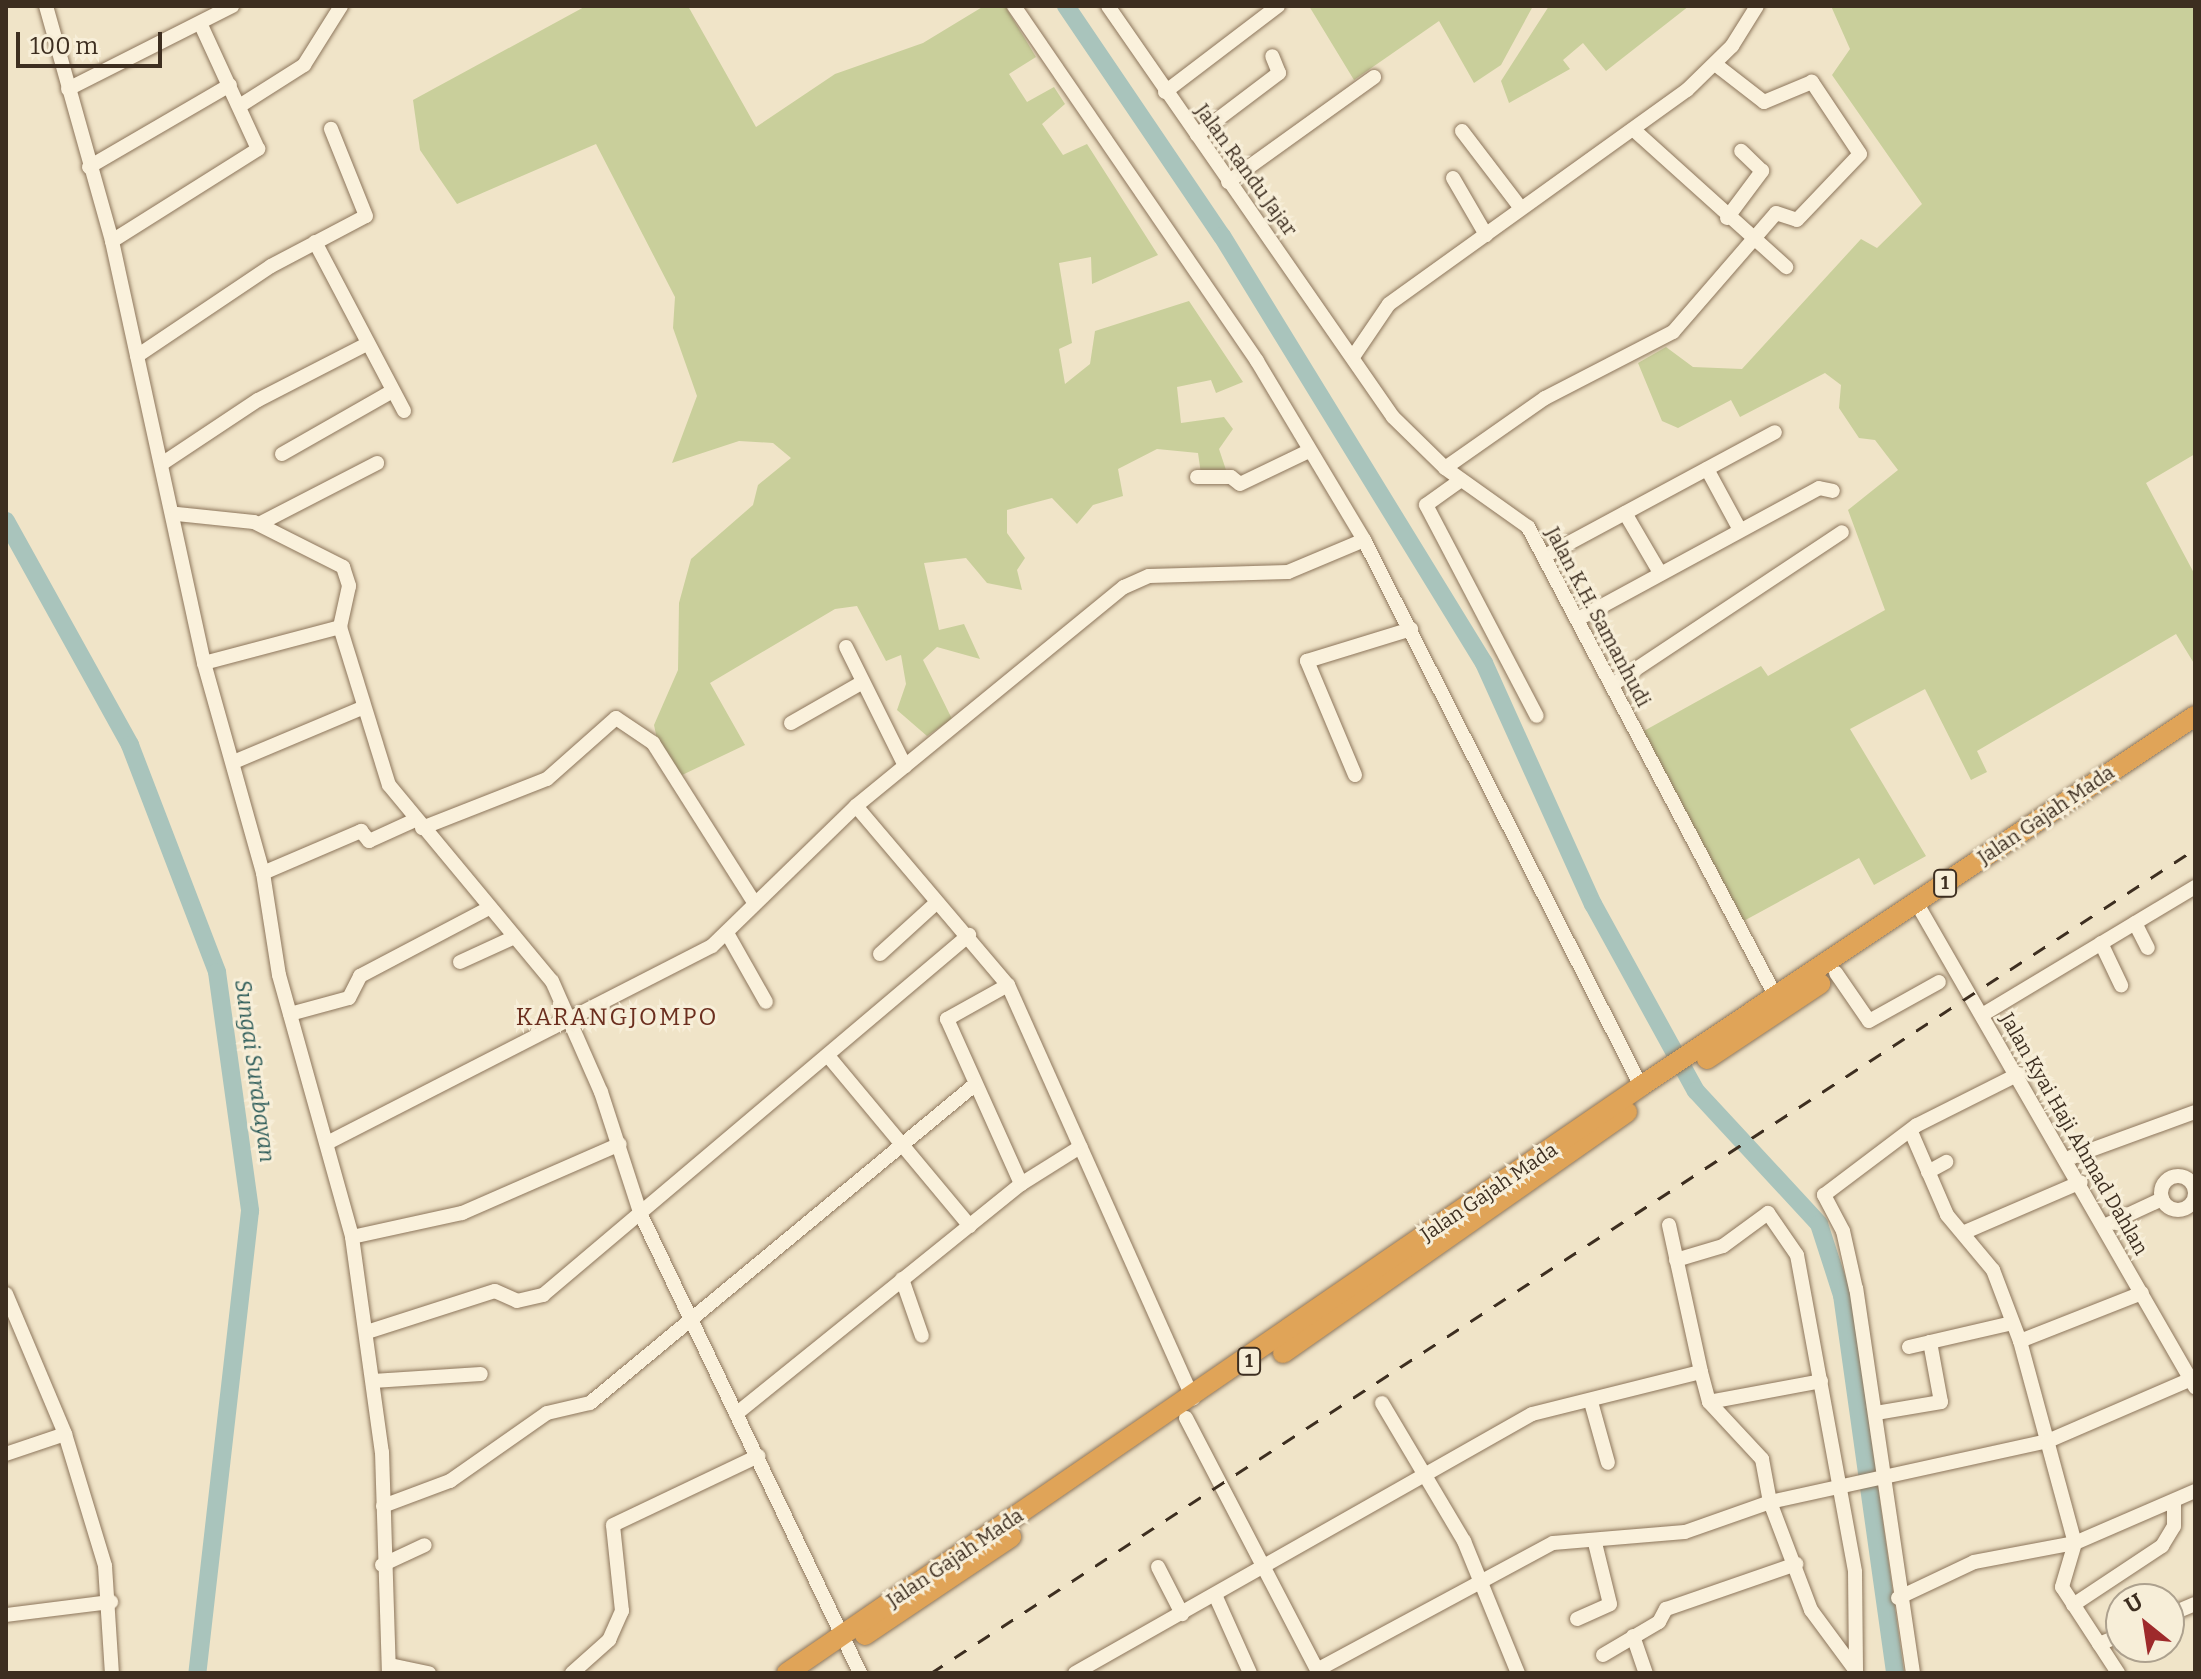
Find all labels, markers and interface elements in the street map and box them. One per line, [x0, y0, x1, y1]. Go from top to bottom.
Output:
scale bar [20, 16, 166, 66]
text: 100 m [30, 32, 98, 60]
street label: Jalan Randu Jajar [1190, 99, 1302, 241]
street label: Jalan K.H. Samanhudi [1540, 523, 1656, 711]
street label: Jalan Gajah Mada [1973, 760, 2119, 870]
road number: 1 [1933, 869, 1957, 897]
water label: Sungai Surabayan [229, 978, 281, 1164]
district label: KARANGJOMPO [516, 1004, 718, 1032]
street label: Jalan Kyai Haji Ahmad Dahlan [1995, 1009, 2153, 1259]
street label: Jalan Gajah Mada [1416, 1137, 1562, 1247]
road number: 1 [1237, 1347, 1261, 1375]
street label: Jalan Gajah Mada [882, 1503, 1028, 1613]
north arrow [2105, 1583, 2185, 1663]
text: U [2120, 1588, 2148, 1619]

